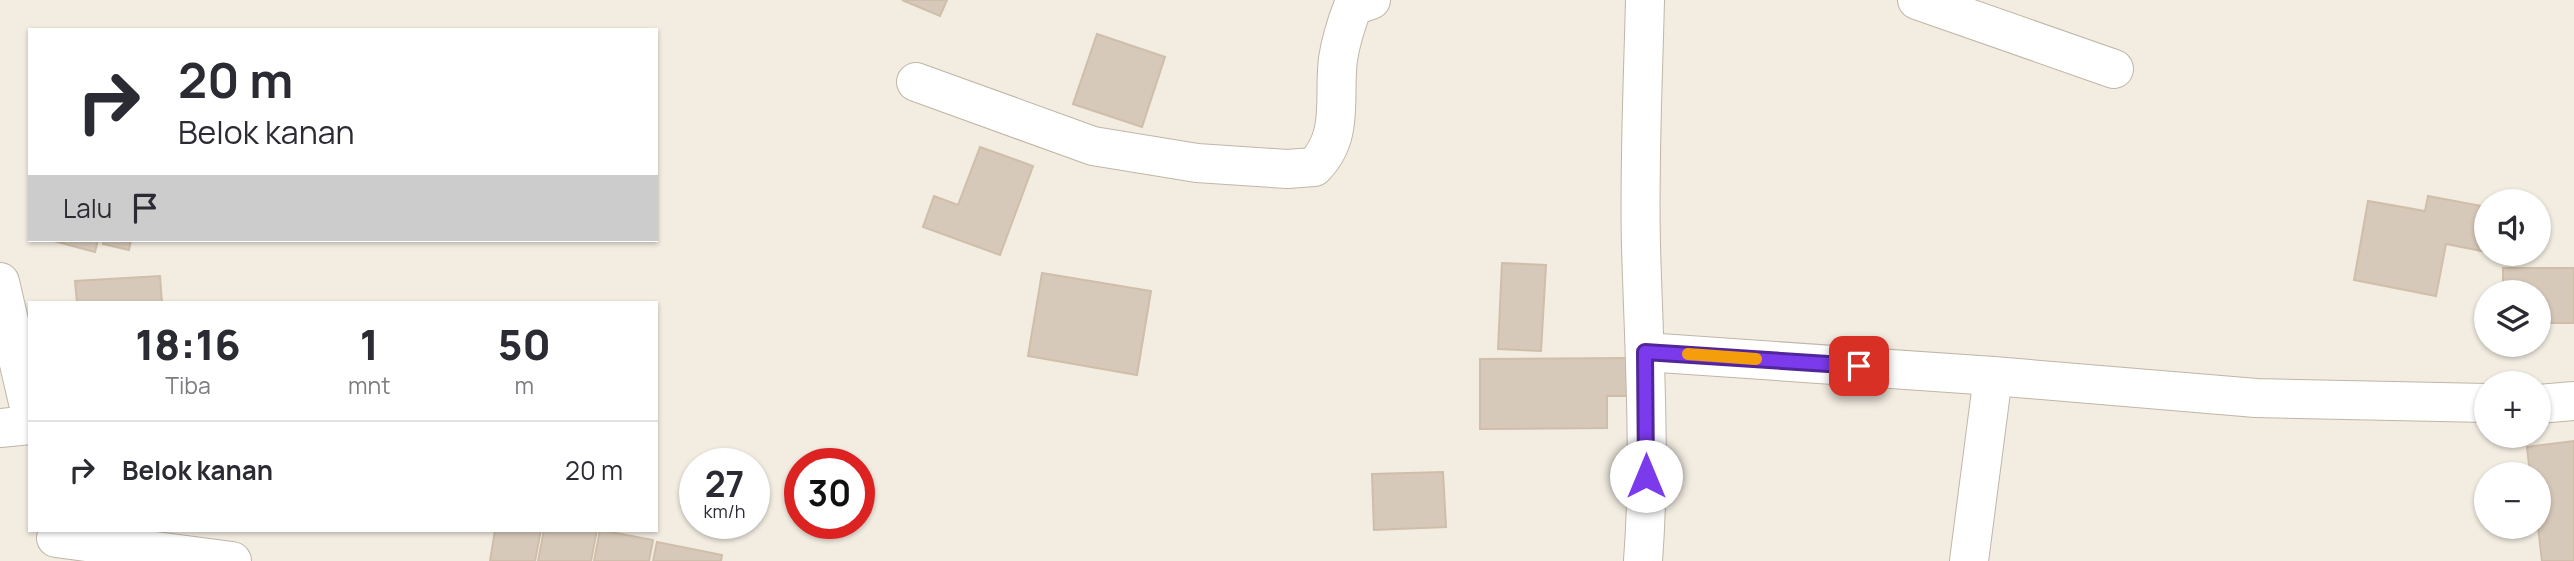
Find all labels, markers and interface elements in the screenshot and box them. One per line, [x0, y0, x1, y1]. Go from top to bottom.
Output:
text: 20 m [178, 46, 293, 113]
icon: right [63, 56, 154, 147]
text: Belok kanan [178, 110, 354, 154]
icon: arrive [126, 189, 164, 227]
map controls [2474, 189, 2551, 539]
button: sound [2474, 189, 2551, 266]
text: Lalu [63, 190, 112, 226]
button: layers [2474, 280, 2551, 357]
text: 18:16 [135, 315, 241, 373]
text: 1 [360, 315, 379, 373]
text: 50 [498, 315, 551, 373]
pin [1829, 336, 1889, 396]
icon: arrive [1840, 347, 1878, 385]
text: Tiba [165, 369, 211, 401]
text: mnt [348, 369, 390, 401]
text: m [514, 369, 534, 401]
button: + [2474, 371, 2551, 448]
position arrow [1609, 439, 1683, 513]
speed limit sign: 30 [784, 448, 875, 539]
icon: right [63, 451, 101, 489]
text: Belok kanan [122, 452, 273, 488]
text: 20 m [565, 452, 623, 488]
text: 27 [705, 460, 744, 508]
button: − [2474, 462, 2551, 539]
text: km/h [704, 499, 745, 523]

